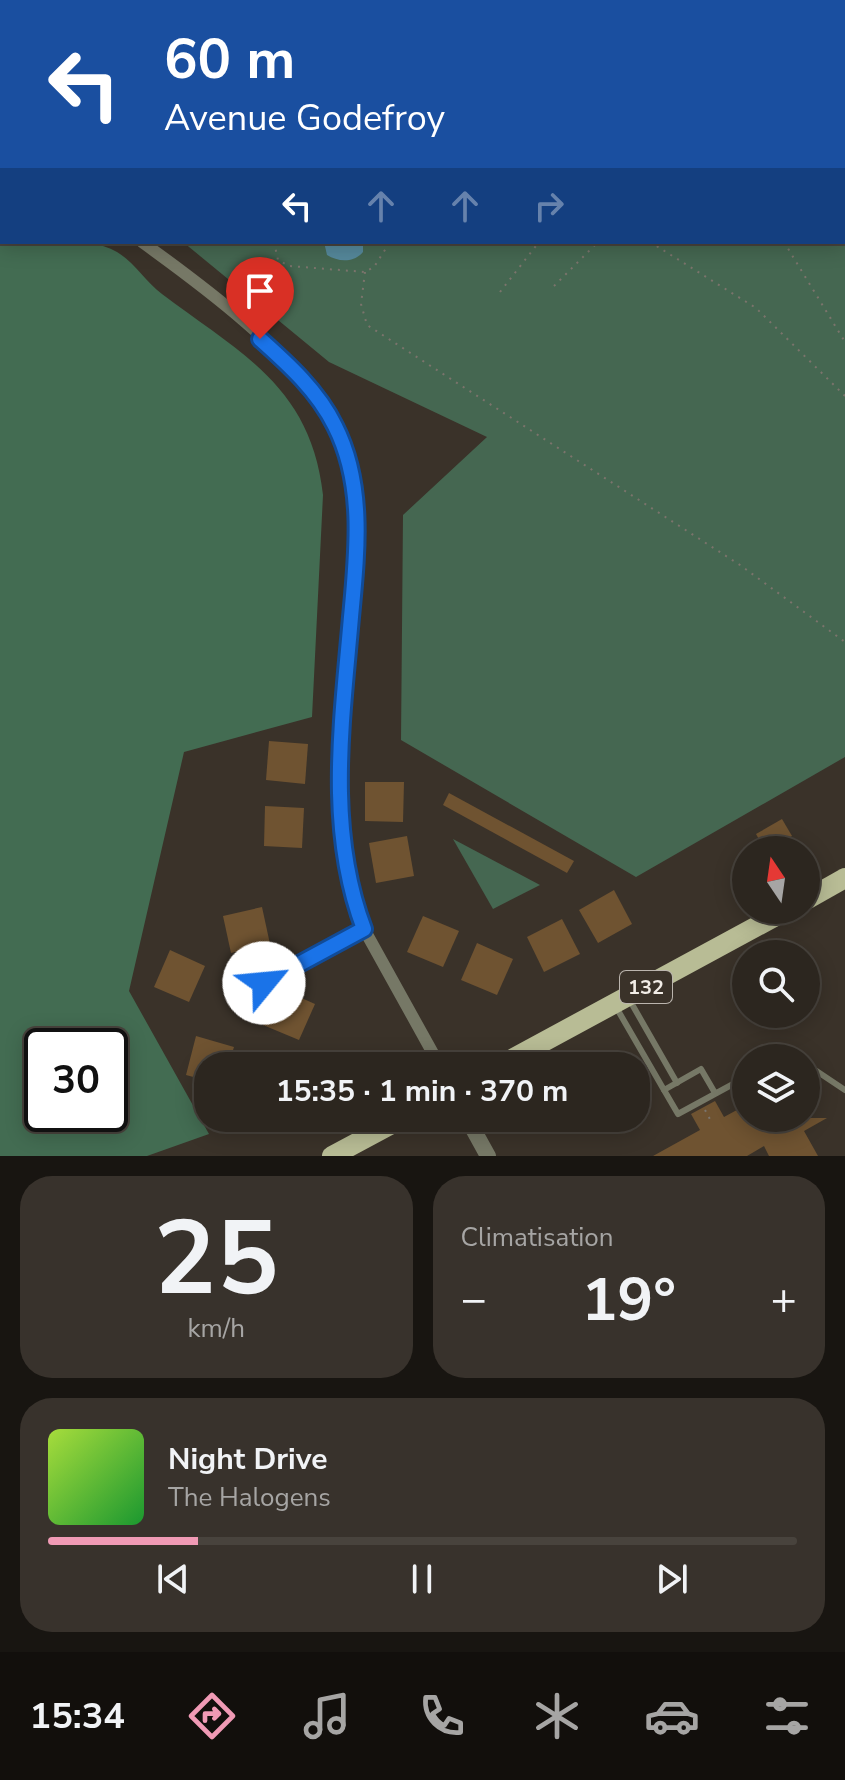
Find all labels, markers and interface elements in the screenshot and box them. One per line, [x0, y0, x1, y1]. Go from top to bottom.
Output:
text: 60 m [164, 21, 295, 98]
icon: left [32, 32, 136, 136]
text: Avenue Godefroy [164, 94, 445, 143]
icon: left [275, 184, 319, 228]
icon: ahead [359, 184, 403, 228]
icon: ahead [443, 184, 487, 228]
icon: right [527, 184, 571, 228]
pin [226, 257, 294, 339]
icon: arrive [238, 269, 282, 313]
north arrow [732, 836, 820, 924]
map controls [732, 836, 820, 1132]
button: search [732, 940, 820, 1028]
position arrow [222, 941, 306, 1025]
road number: 132 [620, 971, 672, 1003]
speed limit sign: 30 [24, 1028, 128, 1132]
button: layers [732, 1044, 820, 1132]
text: 15:35 · 1 min · 370 m [276, 1071, 568, 1112]
text: 25 [154, 1188, 279, 1330]
text: Climatisation [461, 1220, 614, 1255]
text: 19° [581, 1259, 676, 1341]
text: − [461, 1270, 487, 1330]
text: + [771, 1270, 797, 1330]
text: km/h [188, 1311, 245, 1346]
text: Night Drive [168, 1439, 327, 1480]
text: The Halogens [168, 1480, 331, 1515]
icon: previous [151, 1557, 195, 1601]
icon: pause [400, 1557, 444, 1601]
icon: next [650, 1557, 694, 1601]
icon: directions [184, 1688, 240, 1744]
icon: music [299, 1688, 355, 1744]
icon: phone [414, 1688, 470, 1744]
icon: climate [529, 1688, 585, 1744]
icon: car [644, 1688, 700, 1744]
icon: filters [759, 1688, 815, 1744]
text: 15:34 [30, 1692, 125, 1741]

